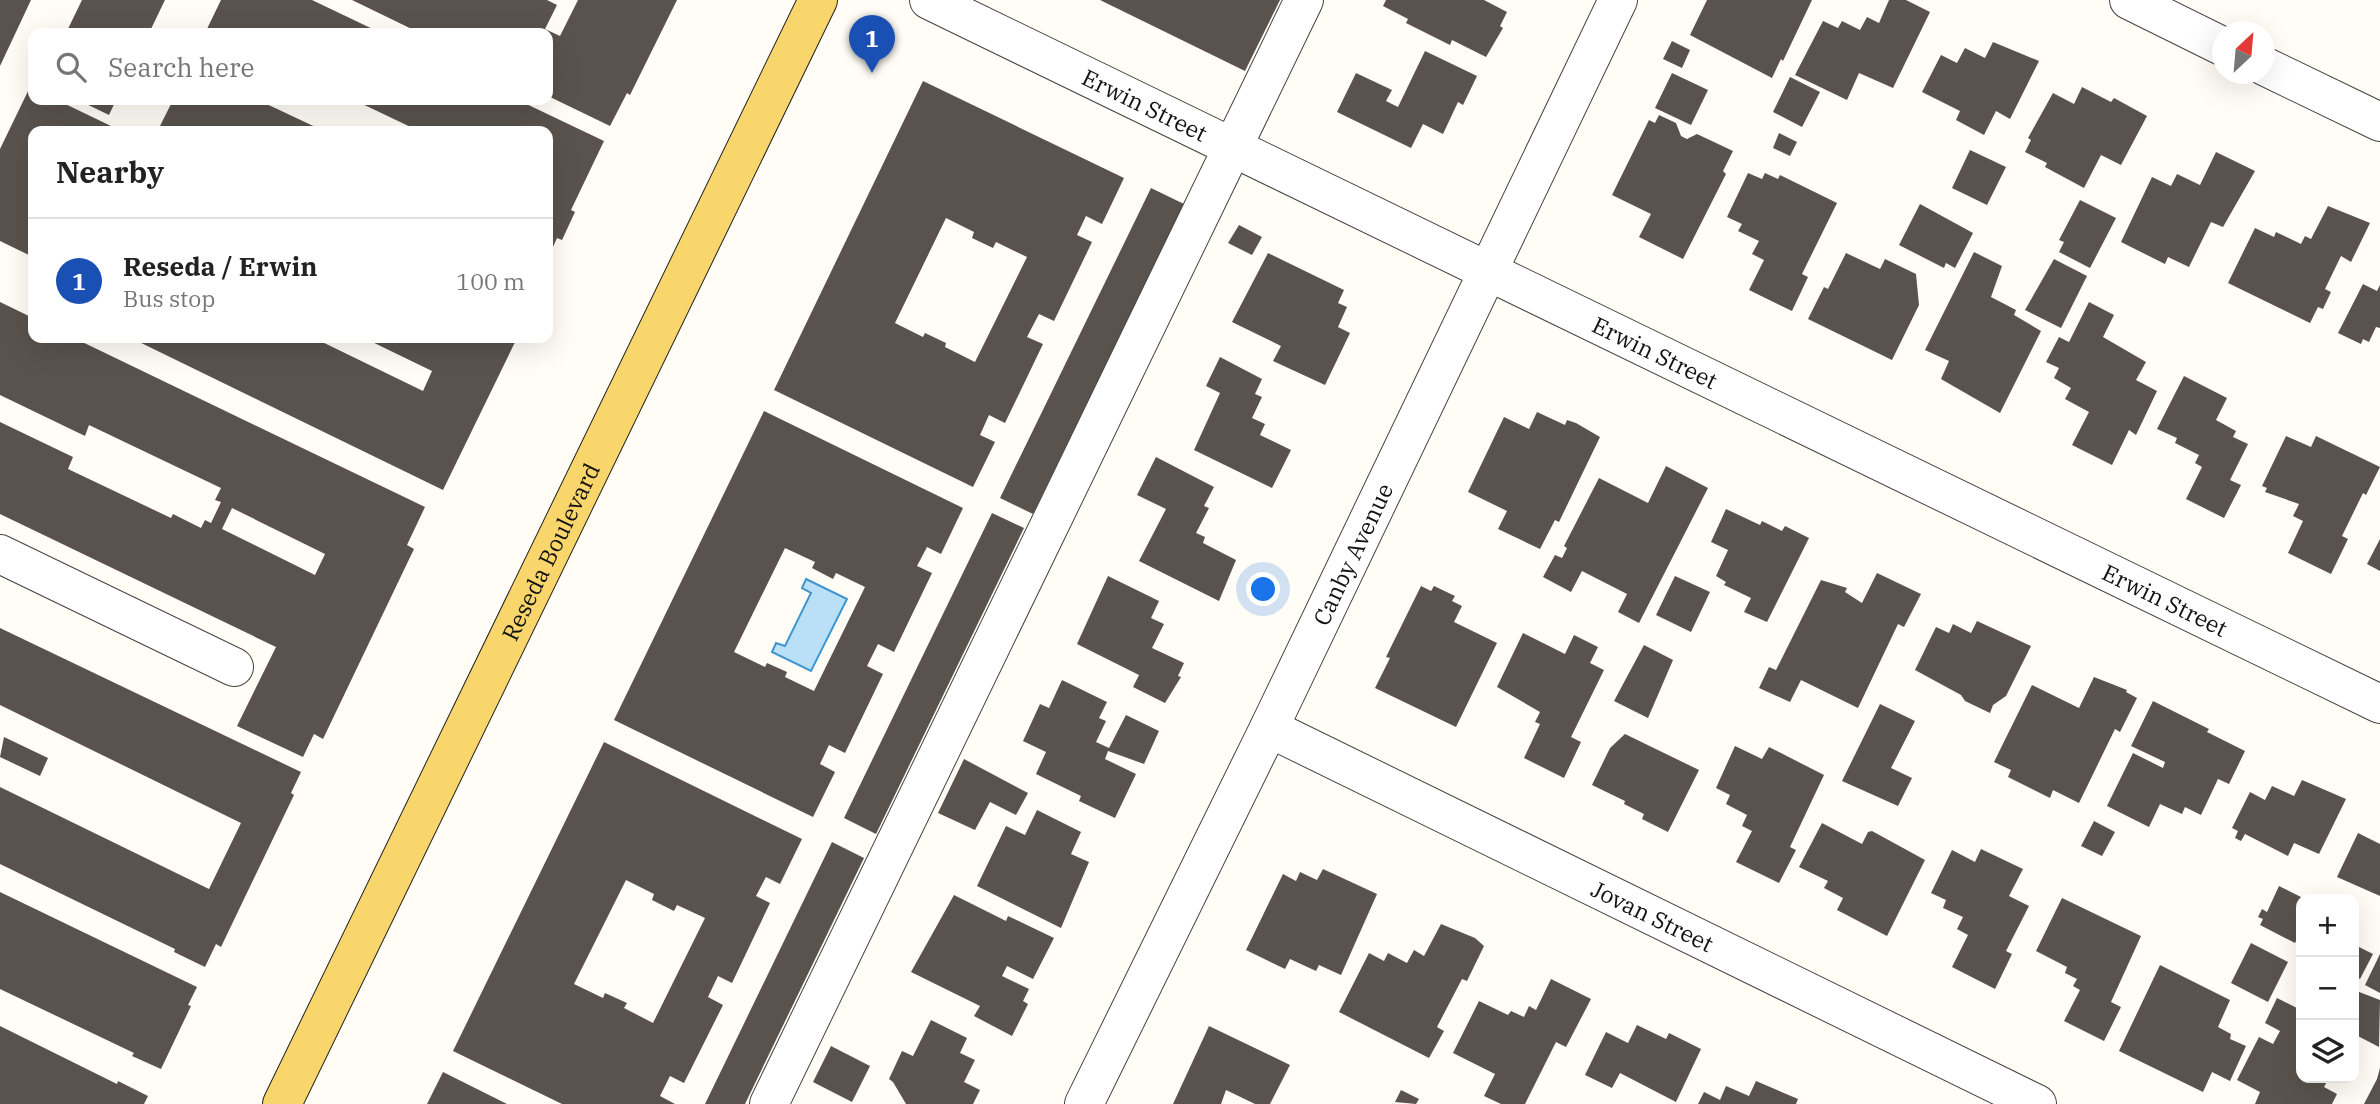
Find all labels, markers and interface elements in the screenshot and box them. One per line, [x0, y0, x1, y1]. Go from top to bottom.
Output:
pin: 1 [849, 15, 895, 73]
north arrow [2212, 21, 2275, 84]
search box [28, 28, 553, 105]
icon: search [52, 48, 90, 86]
text: Search here [108, 50, 254, 84]
street label: Erwin Street [1077, 62, 1212, 148]
text: Nearby [56, 152, 164, 191]
text: Reseda / Erwin [123, 249, 318, 283]
text: 1 [72, 266, 86, 296]
text: 100 m [456, 266, 525, 296]
text: Bus stop [123, 283, 215, 313]
street label: Erwin Street [1588, 309, 1723, 395]
street label: Reseda Boulevard [494, 458, 606, 645]
street label: Canby Avenue [1306, 478, 1399, 630]
street label: Erwin Street [2098, 557, 2233, 643]
your location [1246, 572, 1280, 606]
street label: Jovan Street [1587, 873, 1718, 958]
map controls [2296, 894, 2359, 1083]
button: + [2296, 894, 2359, 957]
button: − [2296, 957, 2359, 1020]
button: layers [2296, 1020, 2359, 1083]

